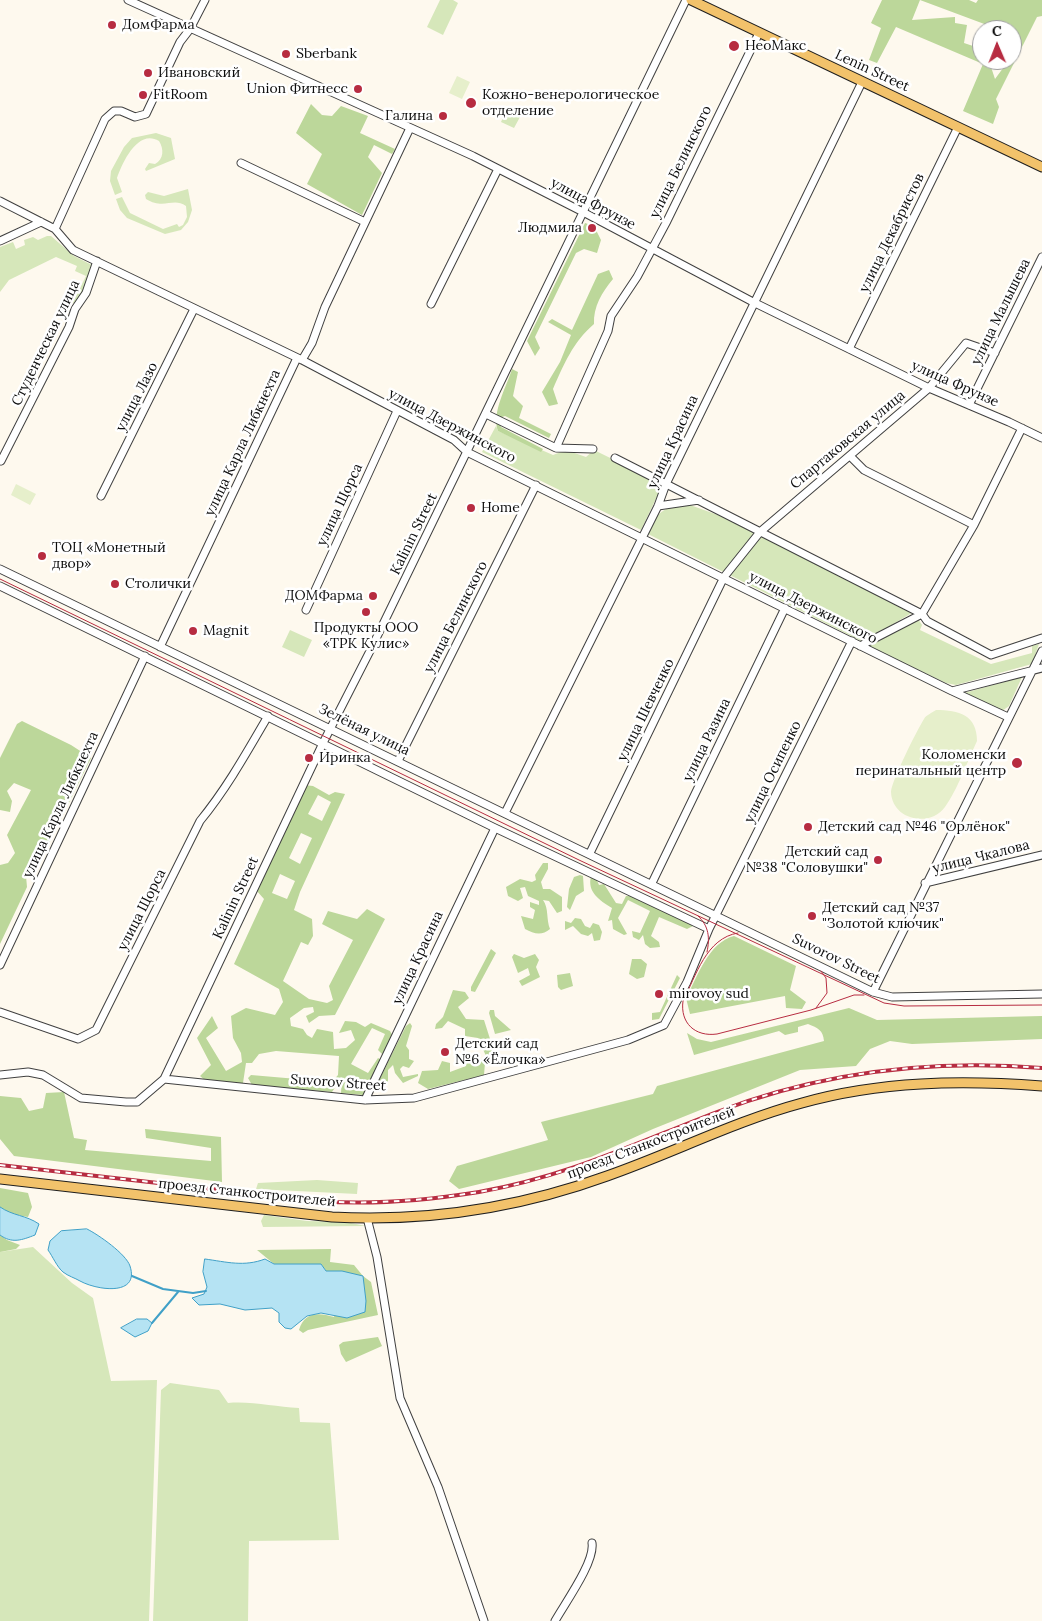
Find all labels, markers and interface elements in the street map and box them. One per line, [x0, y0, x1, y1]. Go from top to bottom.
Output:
place label: ДомФарма [122, 17, 195, 33]
marker: ДомФарма [106, 19, 118, 31]
north arrow [972, 20, 1022, 70]
text: С [992, 22, 1002, 40]
place label: НеоМакс [745, 38, 806, 54]
marker: НеоМакс [727, 39, 741, 53]
place label: Sberbank [296, 46, 357, 62]
street label: Lenin Street [832, 46, 912, 96]
marker: Sberbank [280, 48, 292, 60]
place label: Ивановский [158, 65, 240, 81]
marker: Ивановский [142, 67, 154, 79]
place label: Union Фитнесс [246, 81, 348, 97]
marker: Union Фитнесс [352, 83, 364, 95]
place label: FitRoom [153, 87, 208, 103]
place label: Кожно-венерологическое отделение [482, 87, 659, 120]
marker: FitRoom [137, 89, 149, 101]
marker: Кожно-венерологическое отделение [464, 96, 478, 110]
street label: улица Белинского [646, 103, 716, 221]
place label: Галина [385, 108, 433, 124]
marker: Галина [437, 110, 449, 122]
street label: улица Декабристов [856, 171, 928, 295]
street label: улица Фрунзе [548, 175, 638, 233]
place label: Людмила [518, 220, 582, 236]
marker: Людмила [586, 222, 598, 234]
street label: улица Малышева [968, 256, 1034, 368]
street label: Студенческая улица [8, 277, 84, 409]
street label: улица Фрунзе [909, 357, 1001, 411]
street label: улица Лазо [112, 360, 162, 434]
street label: улица Карла Либкнехта [202, 367, 284, 519]
street label: улица Дзержинского [385, 385, 519, 467]
street label: Спартаковская улица [787, 387, 909, 493]
street label: улица Красина [644, 393, 702, 491]
street label: улица Щорса [314, 461, 366, 549]
street label: Kalinin Street [387, 490, 441, 578]
place label: Home [481, 500, 520, 516]
marker: Home [465, 502, 477, 514]
place label: ТОЦ «Монетный двор» [52, 540, 166, 572]
marker: ТОЦ «Монетный двор» [36, 550, 48, 562]
street label: улица Белинского [421, 558, 491, 676]
street label: улица Дзержинского [746, 568, 880, 648]
place label: Столички [125, 576, 191, 592]
marker: Столички [109, 578, 121, 590]
place label: ДОМФарма [285, 588, 363, 604]
marker: ДОМФарма [367, 590, 379, 602]
marker: Продукты ООО «ТРК Кулис» [360, 606, 372, 618]
place label: Продукты ООО «ТРК Кулис» [314, 620, 418, 652]
place label: Magnit [203, 623, 249, 639]
marker: Magnit [187, 625, 199, 637]
street label: улица Шевченко [614, 656, 678, 764]
street label: улица Разина [680, 696, 734, 784]
street label: Зелёная улица [316, 701, 412, 759]
street label: улица Осипенко [741, 718, 805, 826]
street label: улица Карла Либкнехта [20, 729, 102, 881]
place label: Коломенски перинатальный центр [855, 747, 1006, 780]
place label: Иринка [319, 750, 371, 766]
marker: Иринка [303, 752, 315, 764]
marker: Коломенски перинатальный центр [1010, 756, 1024, 770]
place label: Детский сад №46 "Орлёнок" [818, 819, 1010, 835]
marker: Детский сад №46 "Орлёнок" [802, 821, 814, 833]
street label: улица Чкалова [931, 837, 1031, 877]
place label: Детский сад №38 "Соловушки" [746, 844, 868, 876]
street label: Kalinin Street [210, 854, 262, 942]
marker: Детский сад №38 "Соловушки" [872, 854, 884, 866]
street label: улица Щорса [114, 866, 170, 954]
place label: Детский сад №37 "Золотой ключик" [822, 900, 944, 932]
street label: улица Красина [389, 909, 447, 1007]
marker: Детский сад №37 "Золотой ключик" [806, 910, 818, 922]
street label: Suvorov Street [789, 930, 883, 988]
place label: mirovoy sud [669, 986, 749, 1002]
marker: mirovoy sud [653, 988, 665, 1000]
place label: Детский сад №6 «Ёлочка» [455, 1036, 546, 1068]
marker: Детский сад №6 «Ёлочка» [439, 1046, 451, 1058]
street label: Suvorov Street [290, 1071, 386, 1095]
street label: проезд Станкостроителей [565, 1103, 737, 1183]
street label: проезд Станкостроителей [157, 1175, 337, 1211]

